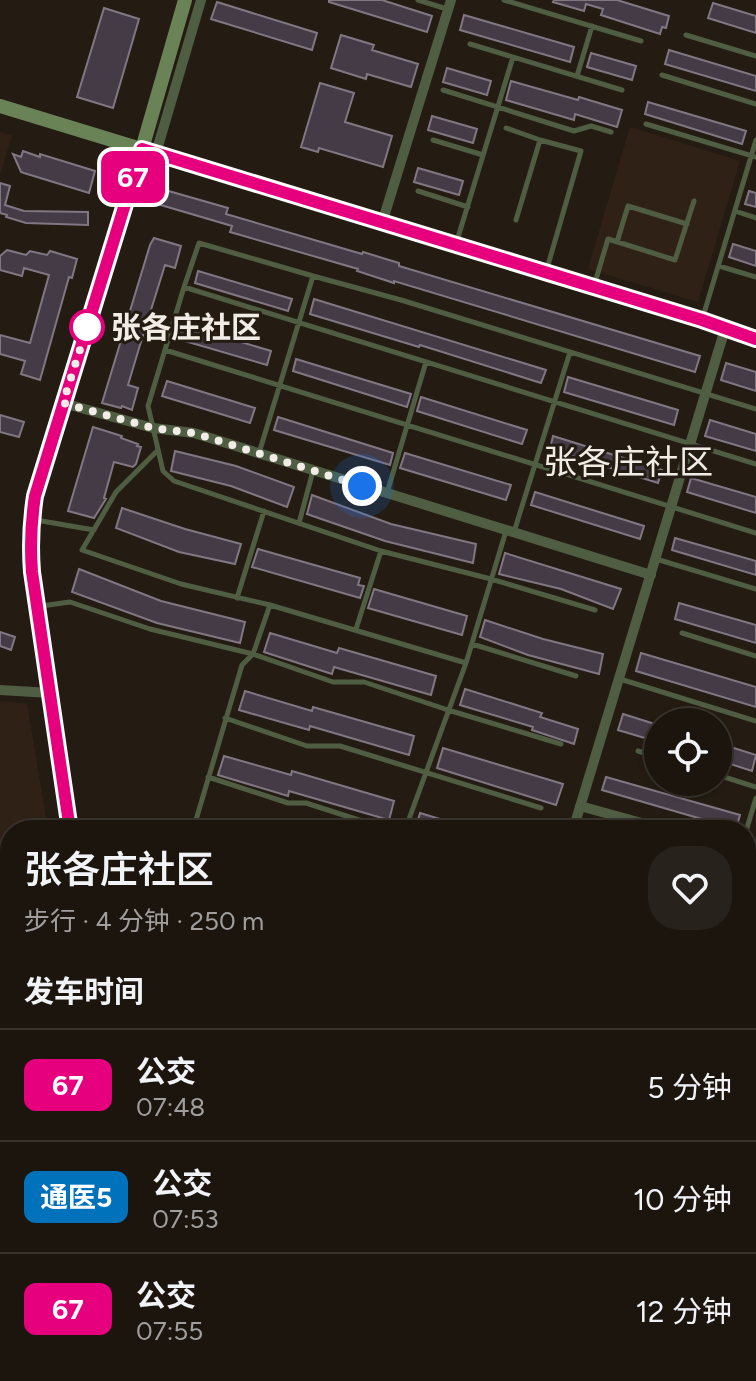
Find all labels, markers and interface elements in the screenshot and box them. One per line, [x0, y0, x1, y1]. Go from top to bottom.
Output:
line badge: 67 [97, 151, 169, 203]
text: 67 [117, 160, 149, 194]
place label: 张各庄社区 [111, 309, 261, 346]
marker: 张各庄社区 [70, 310, 104, 344]
district label: 张各庄社区 [543, 442, 713, 483]
your location [342, 466, 382, 506]
map controls [644, 708, 732, 796]
button: locate [644, 708, 732, 796]
button: heart [648, 846, 732, 930]
text: 张各庄社区 [24, 847, 214, 893]
text: 步行 · 4 分钟 · 250 m [24, 905, 264, 937]
text: 发车时间 [24, 973, 144, 1010]
text: 公交 [136, 1053, 196, 1090]
text: 67 [52, 1068, 84, 1102]
text: 5 分钟 [647, 1069, 732, 1106]
text: 07:48 [136, 1091, 205, 1123]
text: 公交 [152, 1165, 212, 1202]
text: 通医5 [40, 1180, 112, 1214]
text: 10 分钟 [633, 1181, 732, 1218]
text: 07:53 [152, 1203, 219, 1235]
text: 公交 [136, 1277, 196, 1314]
text: 67 [52, 1292, 84, 1326]
text: 12 分钟 [635, 1293, 732, 1330]
text: 07:55 [136, 1315, 203, 1347]

